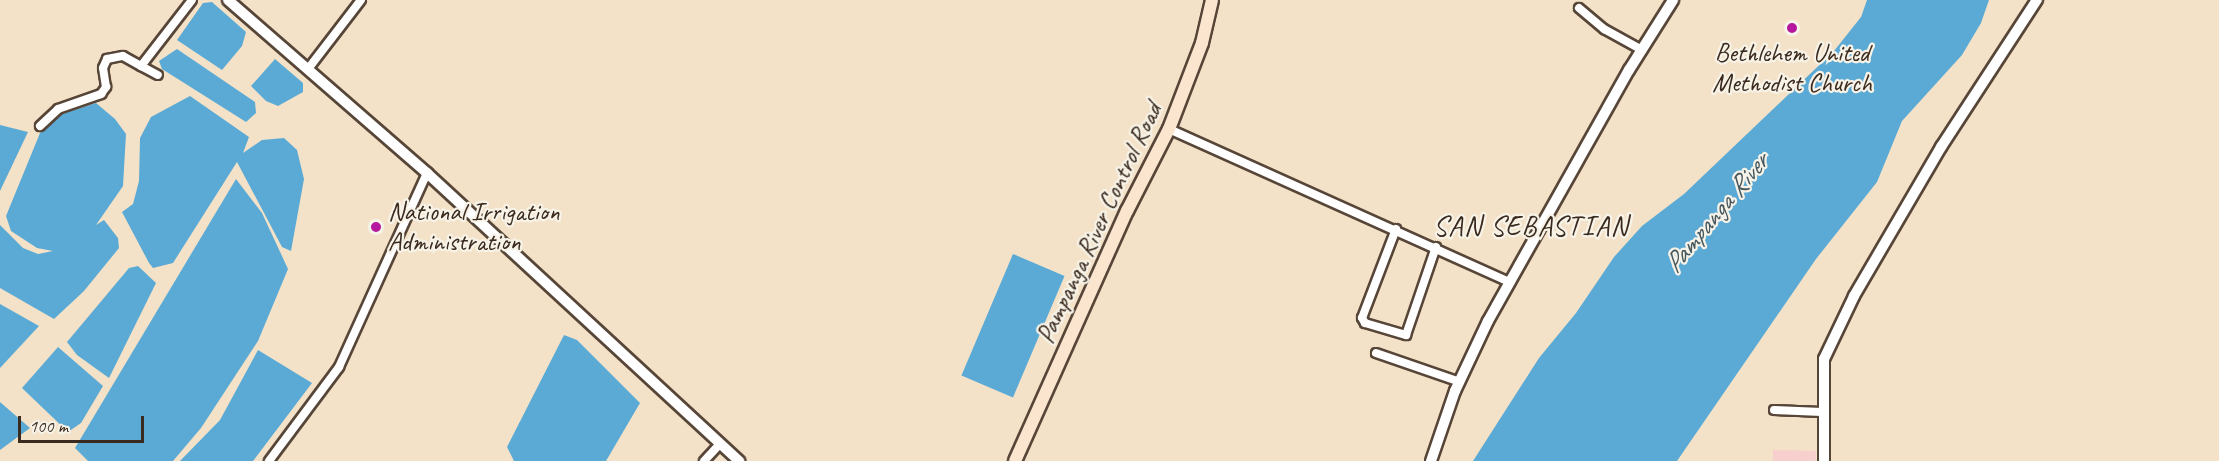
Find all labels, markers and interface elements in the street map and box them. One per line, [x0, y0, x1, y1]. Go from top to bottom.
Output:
marker: Bethlehem United Methodist Church [1785, 21, 1799, 35]
place label: Bethlehem United Methodist Church [1712, 37, 1872, 98]
street label: Pampanga River Control Road [1030, 98, 1168, 348]
water label: Pampanga River [1657, 147, 1775, 279]
place label: National Irrigation Administration [388, 196, 559, 258]
district label: SAN SEBASTIAN [1435, 209, 1627, 243]
marker: National Irrigation Administration [369, 220, 383, 234]
scale bar [21, 404, 147, 442]
text: 100 m [29, 415, 68, 437]

